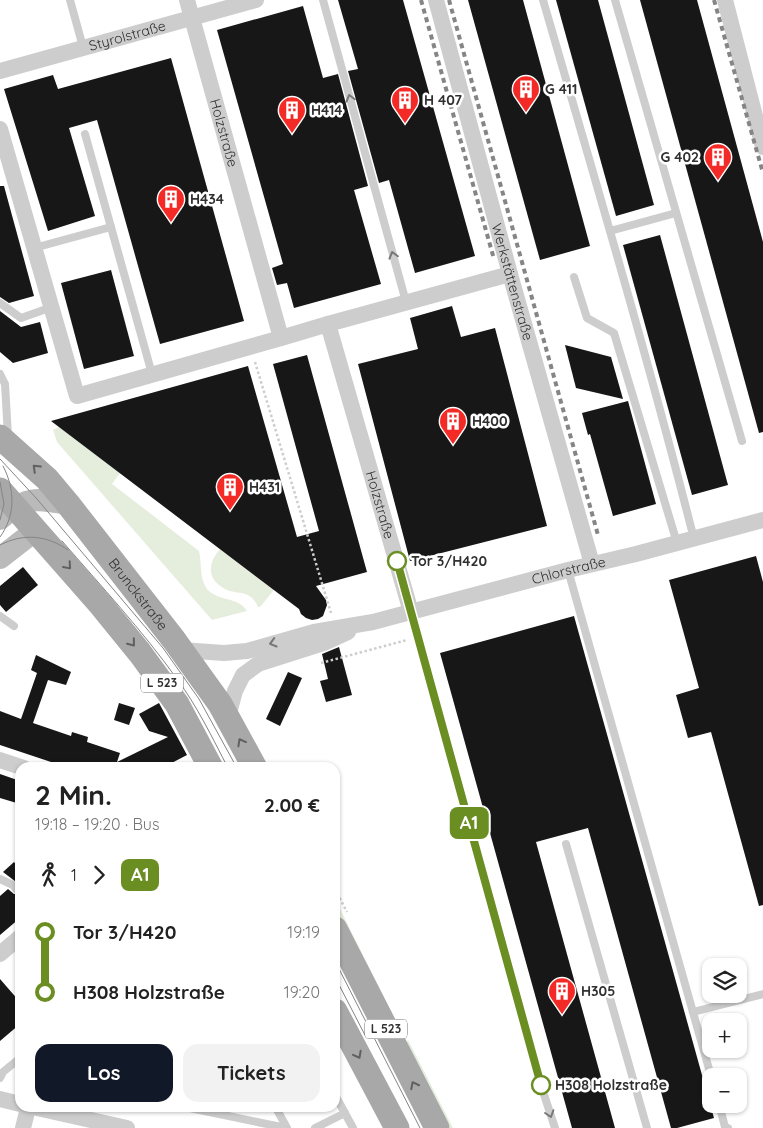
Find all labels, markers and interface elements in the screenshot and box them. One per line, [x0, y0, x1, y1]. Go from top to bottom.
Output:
street label: Styrolstraße [87, 16, 168, 55]
building icon: G 411 [511, 74, 541, 113]
place label: G 411 [545, 80, 577, 98]
building icon: H 407 [390, 85, 420, 124]
place label: H 407 [424, 91, 462, 109]
one-way arrow [345, 94, 356, 103]
building icon: H414 [277, 95, 307, 134]
street label: Holzstraße [206, 97, 242, 169]
place label: H414 [311, 101, 343, 119]
building icon: G 402 [703, 142, 733, 181]
place label: G 402 [661, 148, 699, 166]
building icon: H434 [156, 184, 186, 223]
place label: H434 [190, 190, 224, 208]
street label: Werkstättenstraße [488, 221, 537, 343]
one-way arrow [389, 251, 399, 260]
building icon: H400 [438, 406, 468, 445]
place label: H400 [472, 412, 508, 430]
one-way arrow [33, 465, 42, 474]
street label: Holzstraße [362, 469, 398, 541]
building icon: H431 [215, 472, 245, 511]
place label: H431 [249, 478, 280, 496]
marker: Tor 3/H420 [387, 551, 407, 571]
place label: Tor 3/H420 [411, 552, 488, 570]
street label: Chlorstraße [530, 552, 607, 588]
street label: Brunckstraße [105, 554, 172, 634]
one-way arrow [62, 561, 71, 570]
one-way arrow [126, 637, 134, 646]
one-way arrow [269, 638, 277, 648]
road number: L 523 [141, 674, 183, 692]
one-way arrow [237, 739, 247, 748]
text: 2 Min. [35, 777, 112, 812]
text: 2.00 € [264, 793, 320, 817]
line badge: A1 [446, 807, 492, 839]
text: A1 [460, 811, 478, 834]
text: 19:18 – 19:20 · Bus [35, 814, 159, 834]
icon: walk [35, 861, 63, 889]
icon: forward [85, 861, 113, 889]
text: A1 [131, 863, 149, 886]
text: 1 [71, 865, 77, 885]
text: Tor 3/H420 [73, 920, 176, 944]
text: 19:19 [287, 922, 320, 942]
map controls [702, 958, 747, 1113]
button: layers [702, 958, 747, 1003]
building icon: H305 [547, 976, 577, 1015]
text: H308 Holzstraße [73, 980, 225, 1004]
text: 19:20 [284, 982, 320, 1002]
place label: H305 [581, 982, 615, 1000]
button: + [702, 1013, 747, 1058]
road number: L 523 [365, 1020, 407, 1038]
button: Los [35, 1044, 173, 1102]
button: Tickets [183, 1044, 320, 1102]
one-way arrow [352, 1049, 362, 1058]
button: − [702, 1068, 747, 1113]
marker: H308 Holzstraße [531, 1075, 551, 1095]
place label: H308 Holzstraße [555, 1076, 667, 1094]
one-way arrow [410, 1081, 420, 1090]
one-way arrow [545, 1109, 555, 1118]

